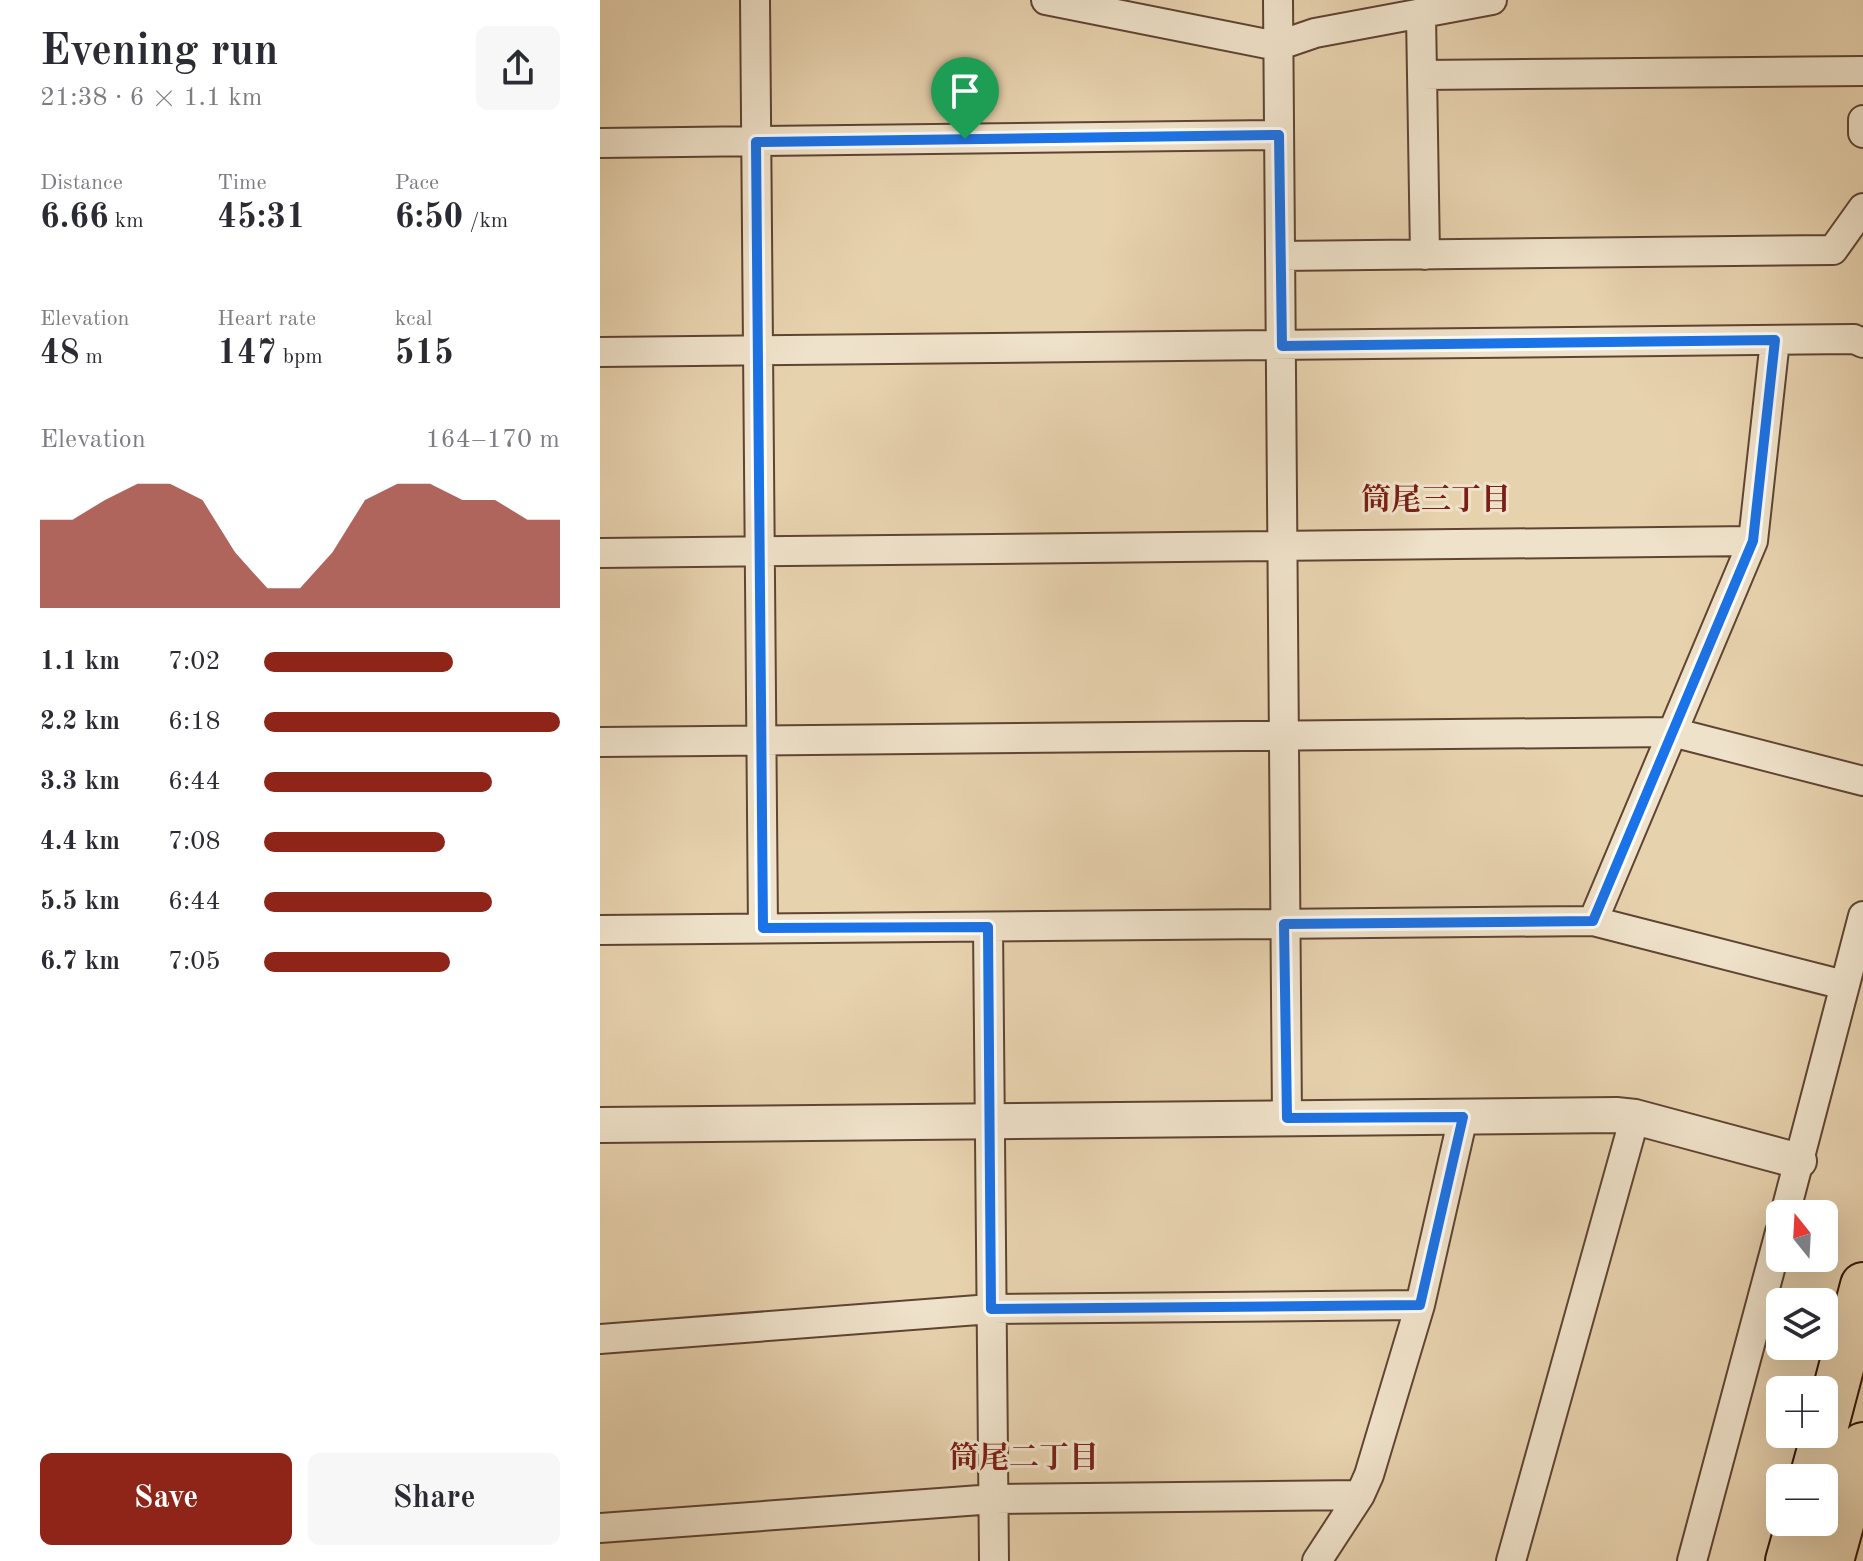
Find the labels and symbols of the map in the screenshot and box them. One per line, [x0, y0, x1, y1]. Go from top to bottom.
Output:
pin [931, 57, 999, 139]
district label: 筒尾三丁目 [1361, 483, 1511, 516]
north arrow [1766, 1200, 1838, 1272]
district label: 筒尾二丁目 [949, 1441, 1099, 1474]

